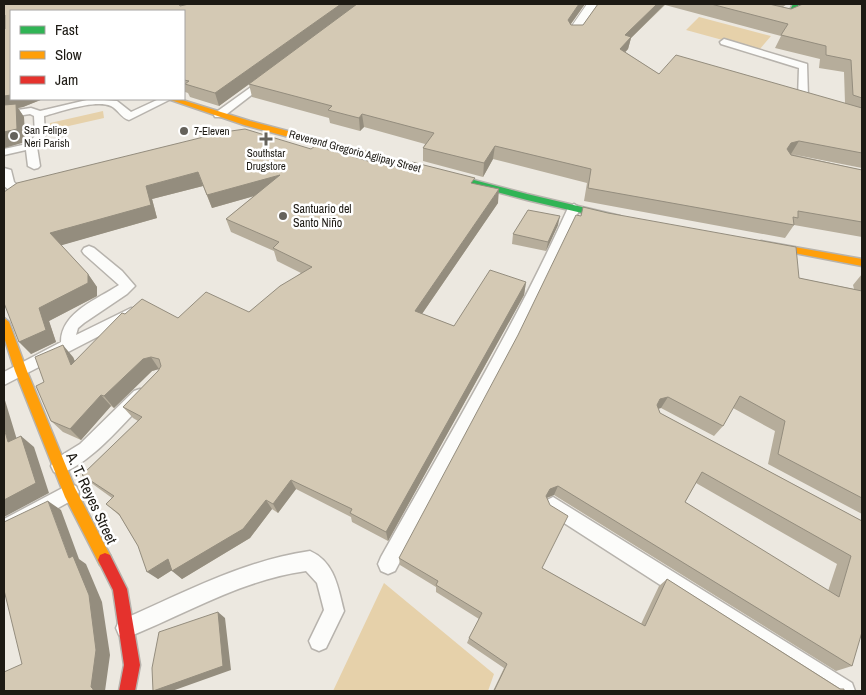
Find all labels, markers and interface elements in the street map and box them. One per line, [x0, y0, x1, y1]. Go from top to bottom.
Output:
legend [10, 10, 185, 100]
text: Fast [55, 19, 79, 40]
text: Slow [55, 44, 82, 65]
text: Jam [55, 69, 78, 90]
place label: San Felipe Neri Parish [24, 123, 70, 150]
place label: 7-Eleven [194, 124, 230, 138]
marker: 7-Eleven [178, 125, 190, 137]
street label: Reverend Gregorio Aglipay Street [288, 127, 423, 175]
marker: San Felipe Neri Parish [8, 130, 20, 142]
marker: Southstar Drugstore [260, 133, 272, 145]
place label: Southstar Drugstore [246, 146, 286, 173]
place label: Santuario del Santo Niño [293, 201, 352, 231]
marker: Santuario del Santo Niño [277, 210, 289, 222]
street label: A. T. Reyes Street [61, 448, 123, 548]

